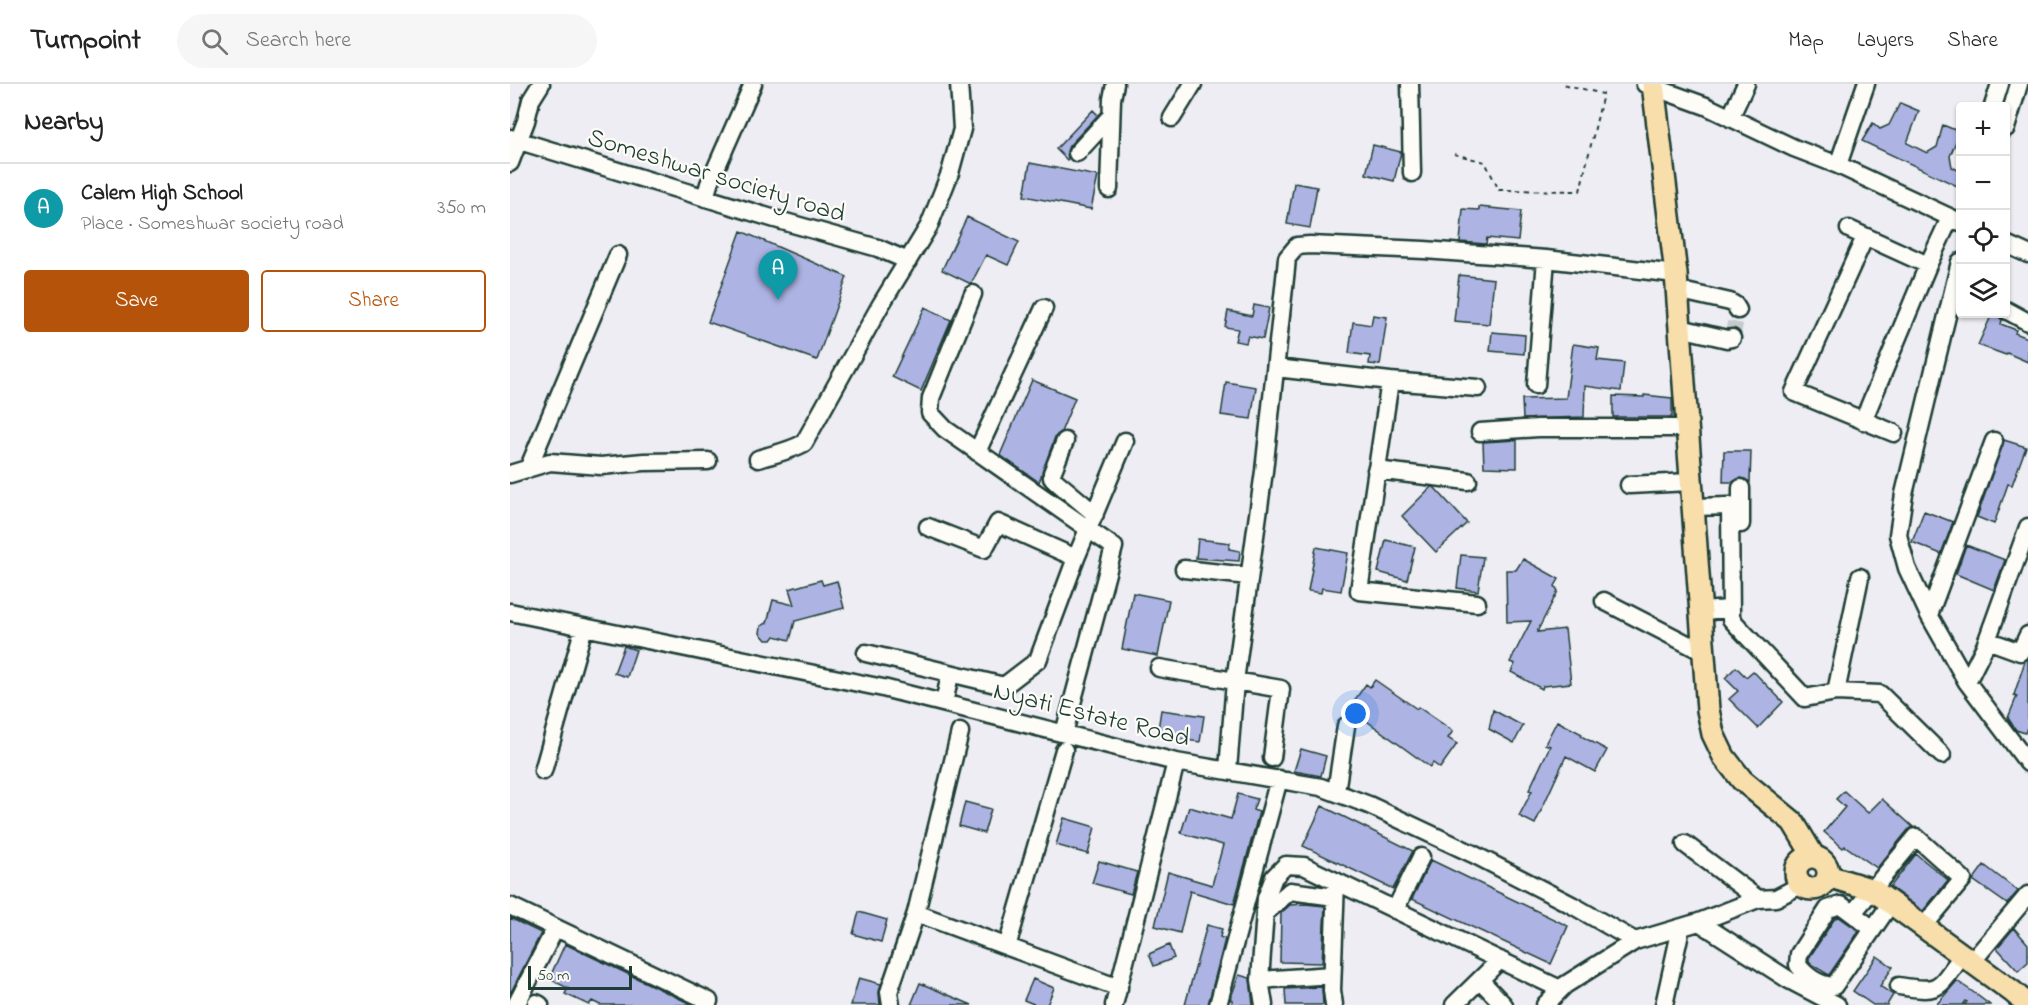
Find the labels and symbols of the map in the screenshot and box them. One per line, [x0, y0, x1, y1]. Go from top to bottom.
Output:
street label: Someshwar society road [583, 120, 850, 234]
pin: A [758, 250, 798, 300]
street label: Nyati Estate Road [989, 673, 1194, 759]
your location [1341, 699, 1370, 728]
scale bar [528, 963, 632, 990]

